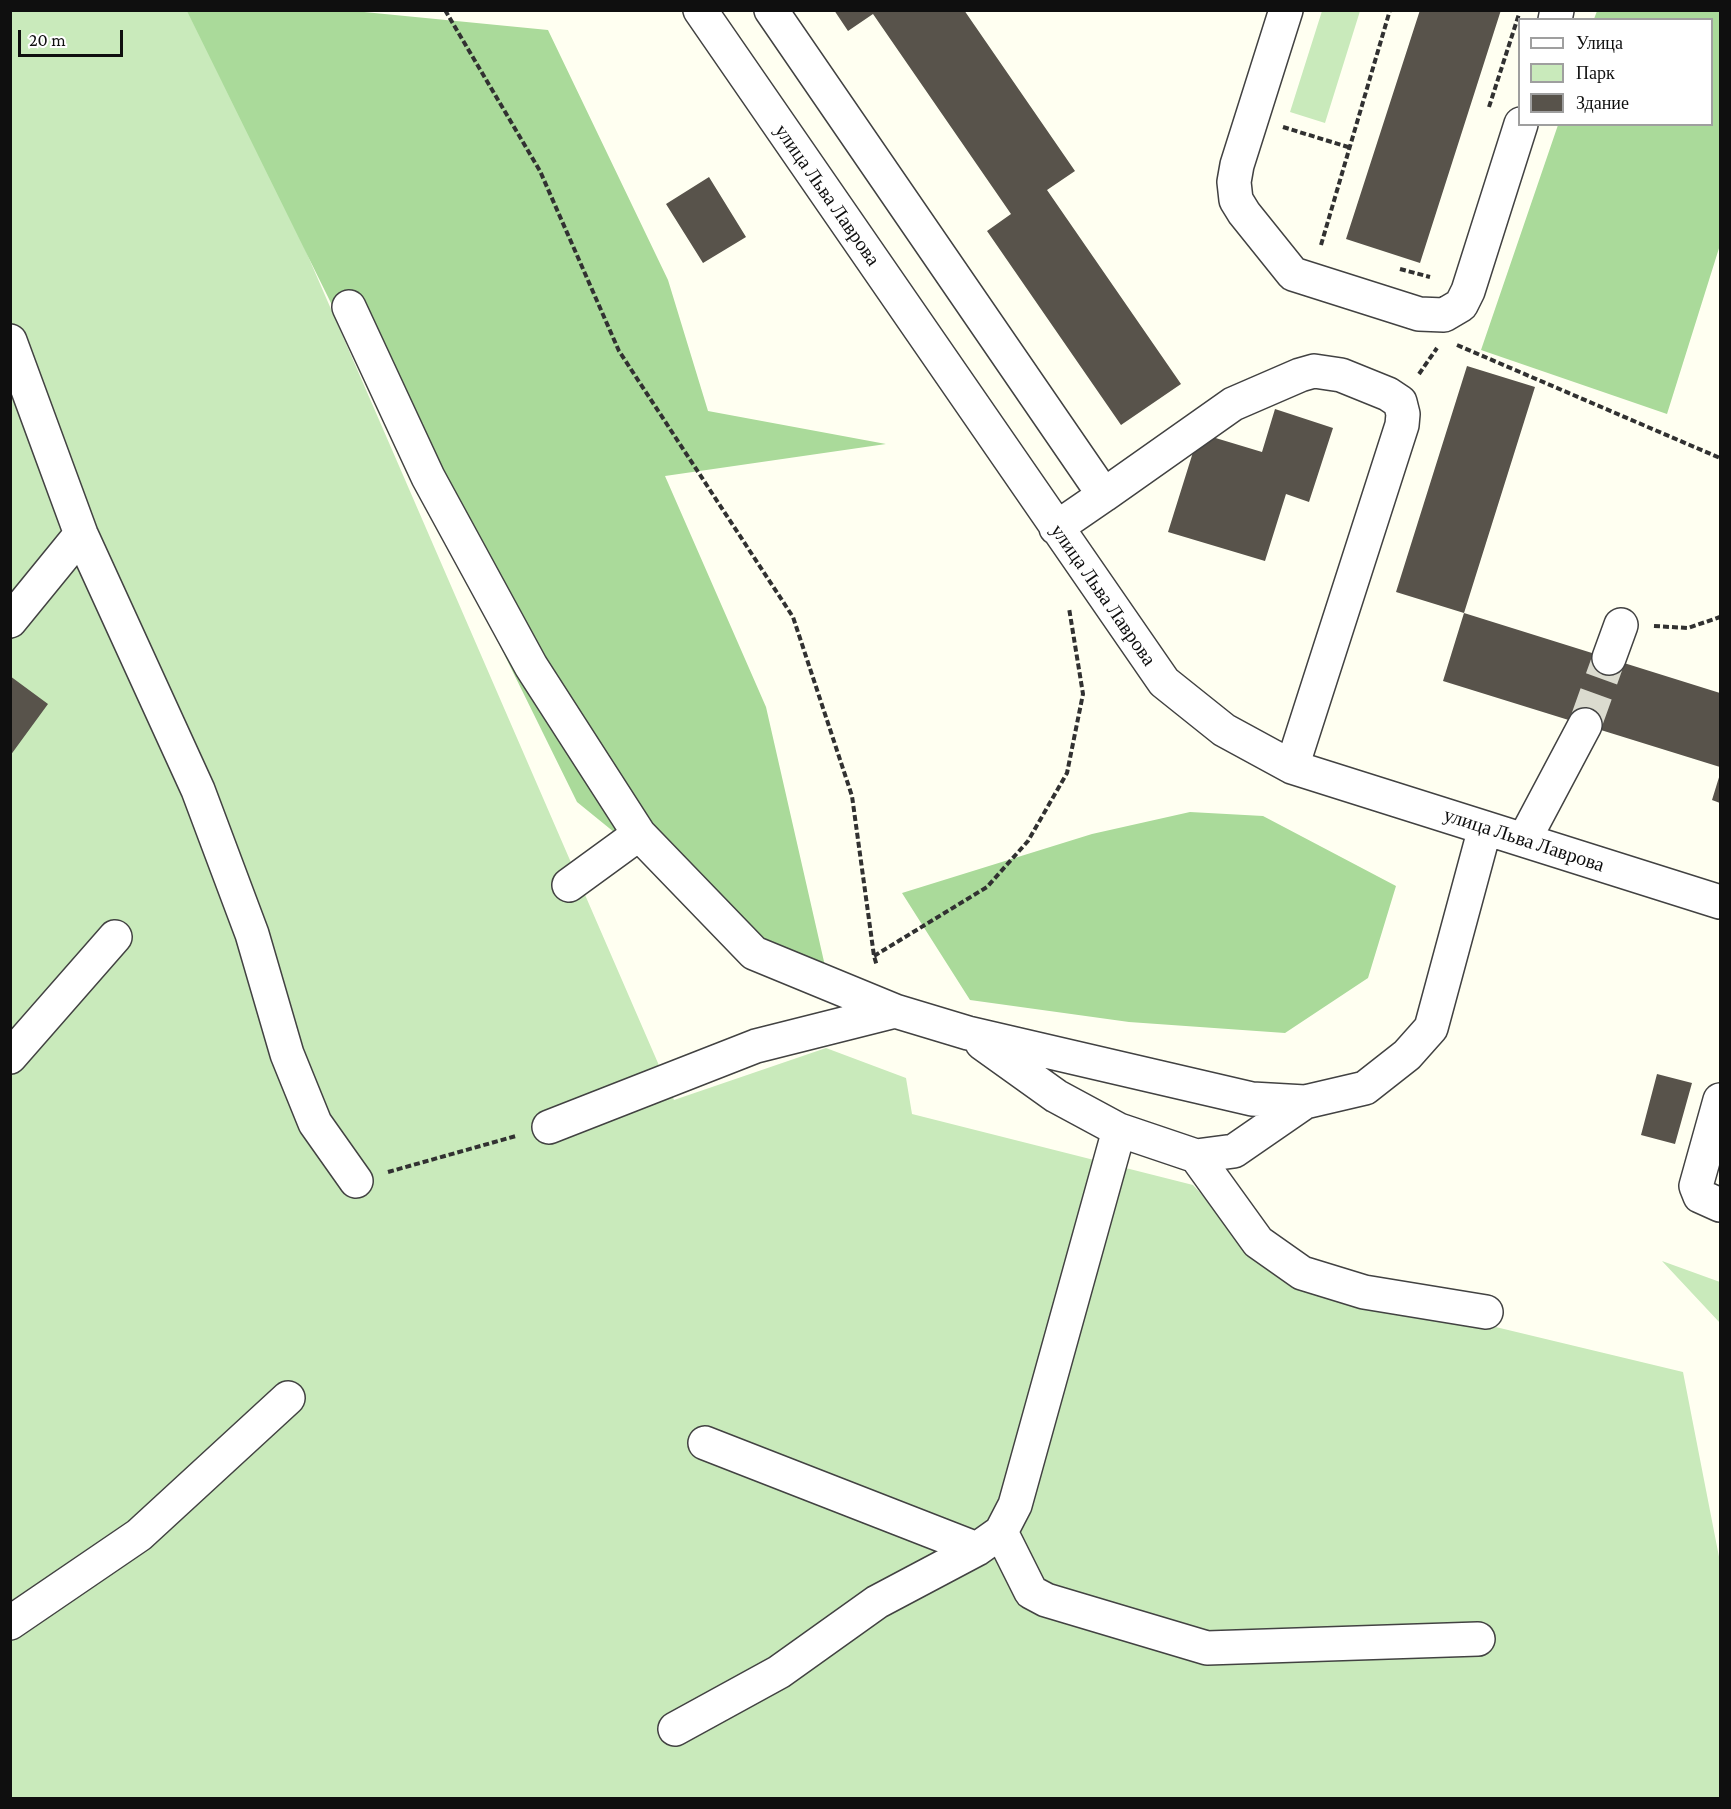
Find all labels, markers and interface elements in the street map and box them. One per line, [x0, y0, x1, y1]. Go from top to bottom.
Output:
scale bar [21, 18, 126, 56]
legend [1518, 18, 1713, 126]
text: 20 m [29, 30, 66, 50]
text: Улица [1576, 33, 1623, 53]
text: Парк [1576, 63, 1615, 83]
text: Здание [1576, 93, 1629, 113]
street label: улица Льва Лаврова [769, 119, 885, 271]
street label: улица Льва Лаврова [1045, 519, 1161, 671]
street label: улица Льва Лаврова [1441, 803, 1607, 877]

